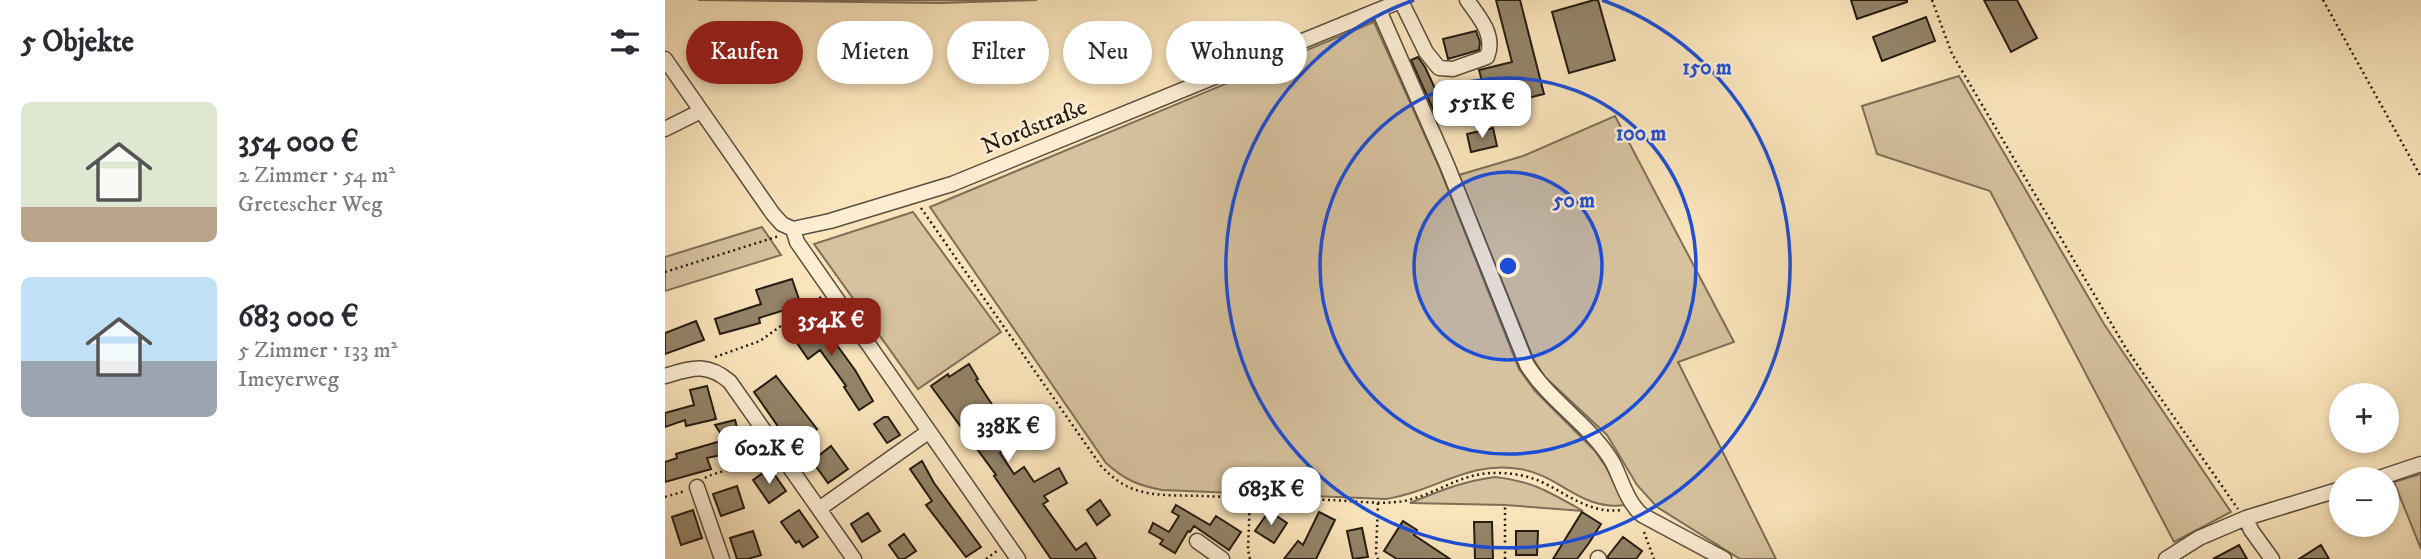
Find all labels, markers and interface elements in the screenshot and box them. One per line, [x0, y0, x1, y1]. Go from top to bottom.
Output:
chip: Kaufen [686, 21, 803, 84]
chip: Mieten [817, 21, 933, 84]
chip: Filter [947, 21, 1049, 84]
chip: Neu [1063, 21, 1152, 84]
chip: Wohnung [1166, 21, 1307, 84]
icon: filters [606, 23, 644, 61]
text: 5 Objekte [21, 24, 134, 61]
text: 150 m [1682, 55, 1732, 81]
pin: 551K € [1425, 80, 1539, 140]
text: 551K € [1449, 88, 1515, 117]
street label: Nordstraße [977, 92, 1091, 162]
text: 100 m [1616, 121, 1666, 147]
text: 354 000 € [238, 124, 359, 161]
icon: home [77, 130, 161, 214]
text: 2 Zimmer · 54 m² [238, 161, 395, 190]
text: 50 m [1552, 188, 1595, 214]
text: Gretescher Weg [238, 190, 382, 219]
centre of rings [1496, 254, 1520, 278]
pin: 354K € [774, 298, 888, 358]
text: 683 000 € [238, 299, 359, 336]
icon: home [77, 305, 161, 389]
text: 354K € [798, 306, 864, 335]
text: 5 Zimmer · 133 m² [238, 336, 398, 365]
text: Imeyerweg [238, 365, 339, 394]
map controls [2329, 383, 2399, 537]
button: + [2329, 383, 2399, 453]
pin: 338K € [951, 405, 1065, 464]
text: 338K € [976, 412, 1040, 441]
pin: 602K € [712, 426, 826, 486]
text: 602K € [734, 434, 804, 463]
button: − [2329, 467, 2399, 537]
pin: 683K € [1214, 468, 1328, 527]
text: 683K € [1238, 475, 1304, 504]

